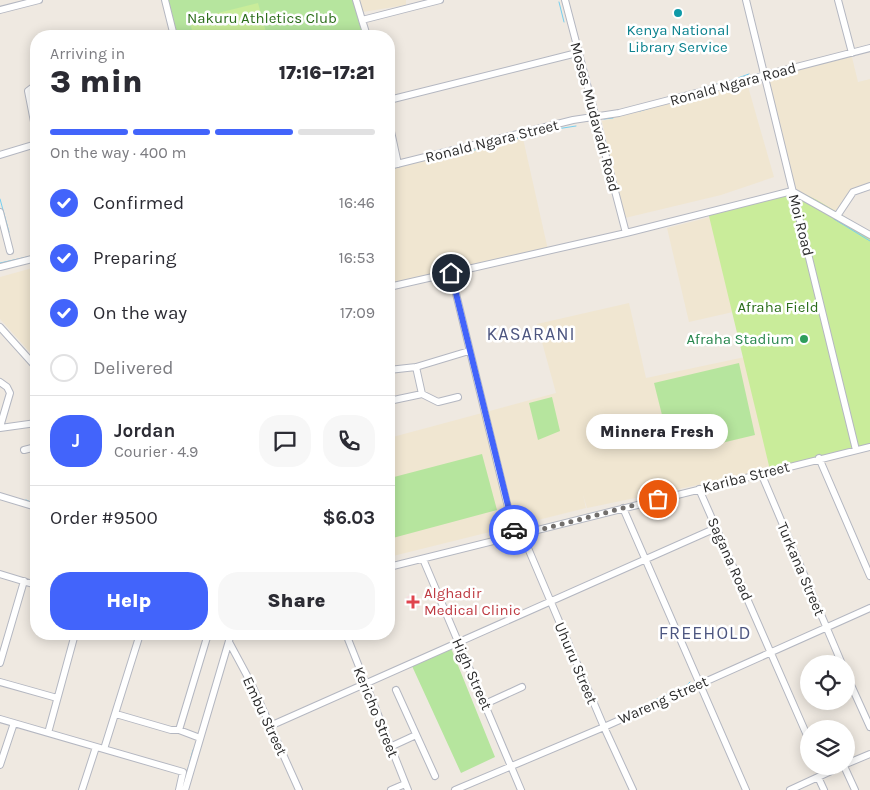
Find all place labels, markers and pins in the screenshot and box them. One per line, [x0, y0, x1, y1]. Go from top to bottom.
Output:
marker: Kenya National Library Service [672, 7, 684, 19]
place label: Kenya National Library Service [626, 21, 730, 56]
pin [430, 252, 472, 294]
place label: Afraha Stadium [686, 330, 794, 348]
marker: Afraha Stadium [798, 333, 810, 345]
callout: Minnera Fresh [587, 414, 729, 449]
pin [637, 478, 679, 520]
place label: Alghadir Medical Clinic [424, 584, 521, 619]
marker: Alghadir Medical Clinic [406, 595, 420, 609]

